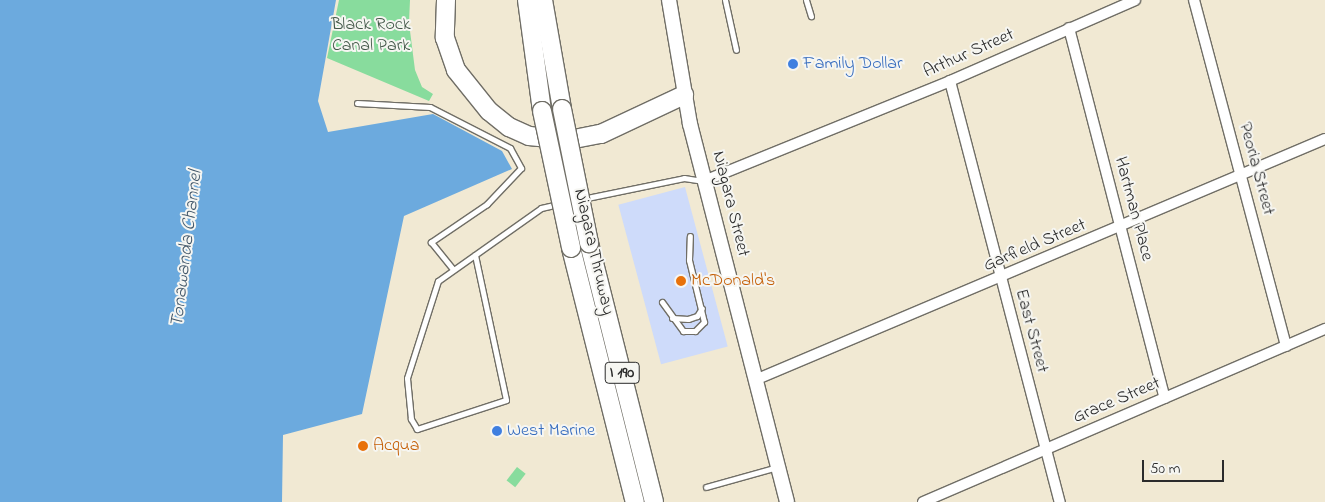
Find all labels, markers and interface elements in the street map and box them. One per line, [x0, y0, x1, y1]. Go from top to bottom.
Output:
park label: Black Rock Canal Park [331, 15, 411, 58]
street label: Arthur Street [920, 24, 1018, 84]
place label: Family Dollar [803, 53, 903, 75]
marker: Family Dollar [787, 58, 799, 70]
street label: Peoria Street [1233, 120, 1279, 218]
street label: Niagara Street [706, 149, 754, 259]
street label: Hartman Place [1109, 155, 1157, 263]
water label: Tonawanda Channel [166, 169, 208, 329]
street label: Niagara Thruway [568, 187, 618, 317]
street label: Garfield Street [981, 215, 1089, 277]
place label: McDonald's [691, 270, 775, 292]
marker: McDonald's [675, 275, 687, 287]
street label: East Street [1009, 287, 1053, 375]
road number: I 190 [604, 359, 640, 386]
street label: Grace Street [1070, 373, 1164, 429]
place label: West Marine [507, 420, 595, 442]
marker: West Marine [491, 425, 503, 437]
place label: Acqua [373, 435, 420, 457]
marker: Acqua [357, 440, 369, 452]
scale bar [1145, 450, 1228, 482]
text: 50 m [1150, 458, 1180, 480]

